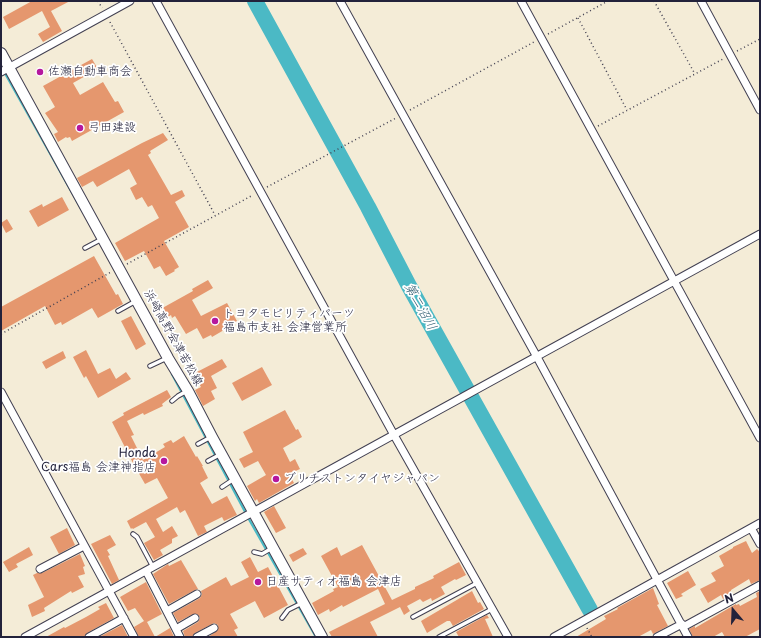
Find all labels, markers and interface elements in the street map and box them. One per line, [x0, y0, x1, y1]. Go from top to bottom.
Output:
place label: 佐瀬自動車商会 [48, 65, 132, 79]
marker: 佐瀬自動車商会 [35, 67, 45, 77]
place label: 弓田建設 [88, 121, 136, 135]
marker: 弓田建設 [75, 123, 85, 133]
water label: 第二沼川 [401, 280, 439, 334]
street label: 浜崎高野会津若松線 [141, 287, 205, 389]
place label: トヨタモビリティパーツ 福島市支社 会津営業所 [223, 307, 355, 335]
marker: トヨタモビリティパーツ 福島市支社 会津営業所 [210, 316, 220, 326]
place label: Honda Cars福島 会津神指店 [41, 447, 156, 475]
marker: Honda Cars福島 会津神指店 [159, 456, 169, 466]
place label: ブリチストンタイヤジャパン [284, 472, 440, 486]
marker: ブリチストンタイヤジャパン [271, 474, 281, 484]
place label: 日産サティオ福島 会津店 [266, 575, 402, 589]
marker: 日産サティオ福島 会津店 [253, 577, 263, 587]
text: N [722, 589, 736, 608]
north arrow [713, 590, 753, 630]

